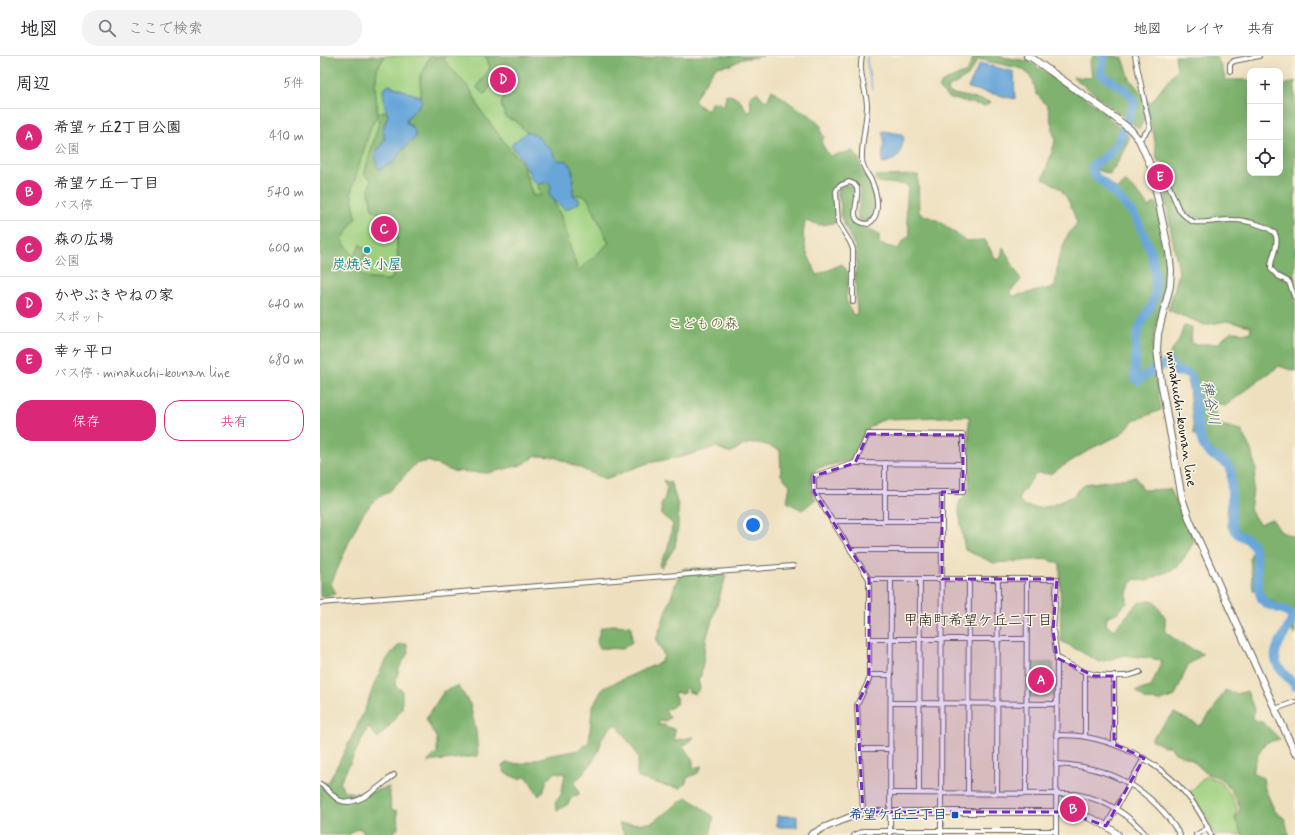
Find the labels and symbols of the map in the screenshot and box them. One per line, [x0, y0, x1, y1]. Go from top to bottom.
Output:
pin: D [490, 65, 516, 95]
pin: E [1147, 162, 1173, 192]
pin: C [371, 214, 397, 244]
marker: 炭焼き小屋 [362, 245, 372, 255]
place label: 炭焼き小屋 [332, 256, 402, 274]
park label: こどもの森 [668, 315, 738, 333]
street label: minakuchi-kounan line [1161, 350, 1201, 488]
water label: 稗谷川 [1196, 379, 1224, 427]
your location [743, 515, 763, 535]
district label: 甲南町希望ケ丘二丁目 [903, 611, 1053, 631]
pin: A [1028, 665, 1054, 695]
pin: B [1060, 794, 1086, 824]
place label: 希望ケ丘三丁目 [849, 806, 947, 824]
marker: 希望ケ丘三丁目 [950, 810, 960, 820]

